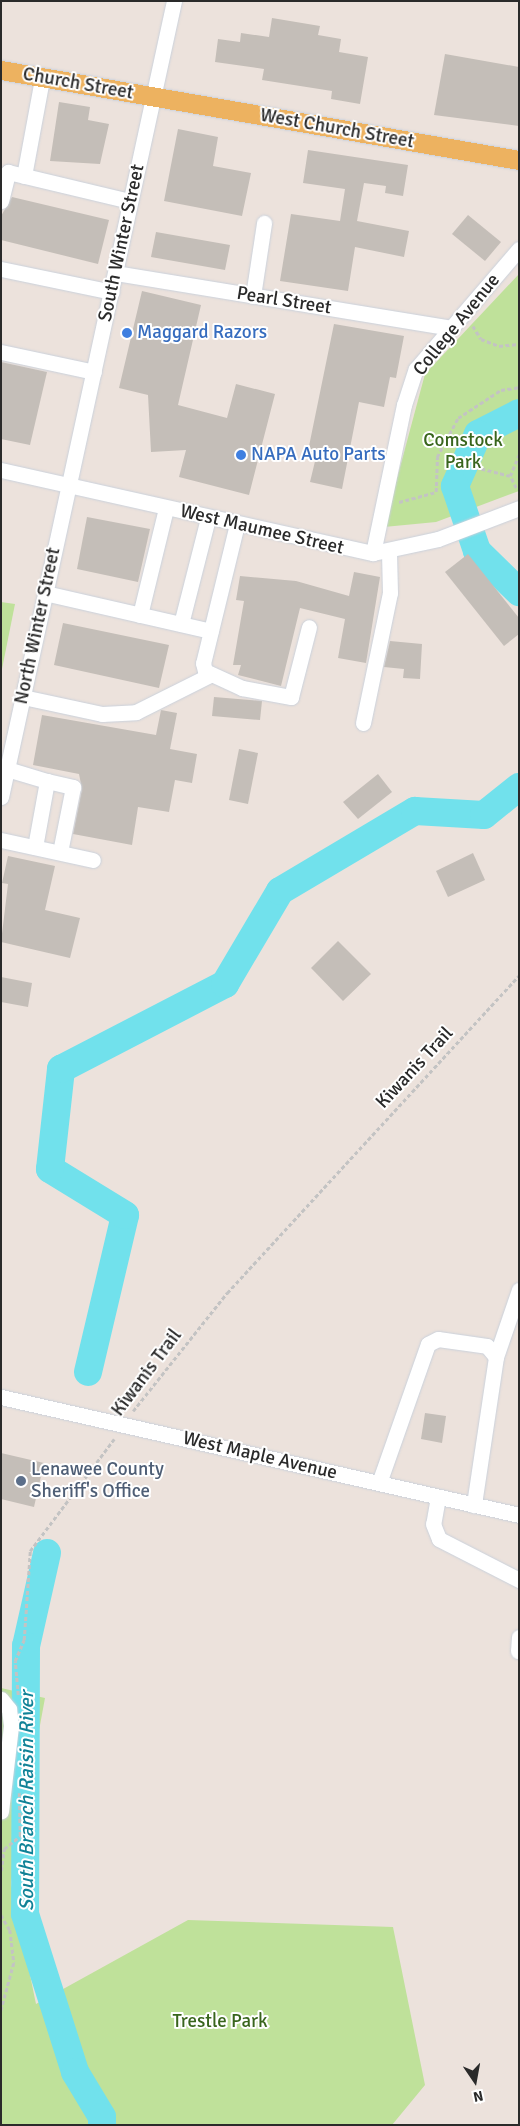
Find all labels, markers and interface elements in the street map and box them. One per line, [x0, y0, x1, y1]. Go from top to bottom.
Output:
street label: Church Street [21, 63, 135, 105]
street label: West Church Street [258, 104, 416, 154]
street label: South Winter Street [94, 162, 150, 324]
street label: College Avenue [409, 269, 505, 381]
street label: Pearl Street [235, 282, 333, 320]
place label: Maggard Razors [137, 322, 267, 344]
marker: Maggard Razors [121, 327, 133, 339]
park label: Comstock Park [423, 430, 503, 474]
place label: NAPA Auto Parts [251, 444, 386, 466]
marker: NAPA Auto Parts [235, 449, 247, 461]
street label: West Maumee Street [178, 500, 346, 560]
street label: North Winter Street [10, 546, 66, 706]
street label: Kiwanis Trail [371, 1023, 459, 1113]
street label: Kiwanis Trail [107, 1325, 187, 1421]
street label: West Maple Avenue [181, 1427, 339, 1485]
place label: Lenawee County Sheriff's Office [31, 1459, 164, 1503]
marker: Lenawee County Sheriff's Office [15, 1475, 27, 1487]
water label: South Branch Raisin River [14, 1691, 38, 1911]
park label: Trestle Park [172, 2011, 268, 2033]
north arrow [450, 2056, 500, 2106]
text: N [472, 2087, 485, 2105]

